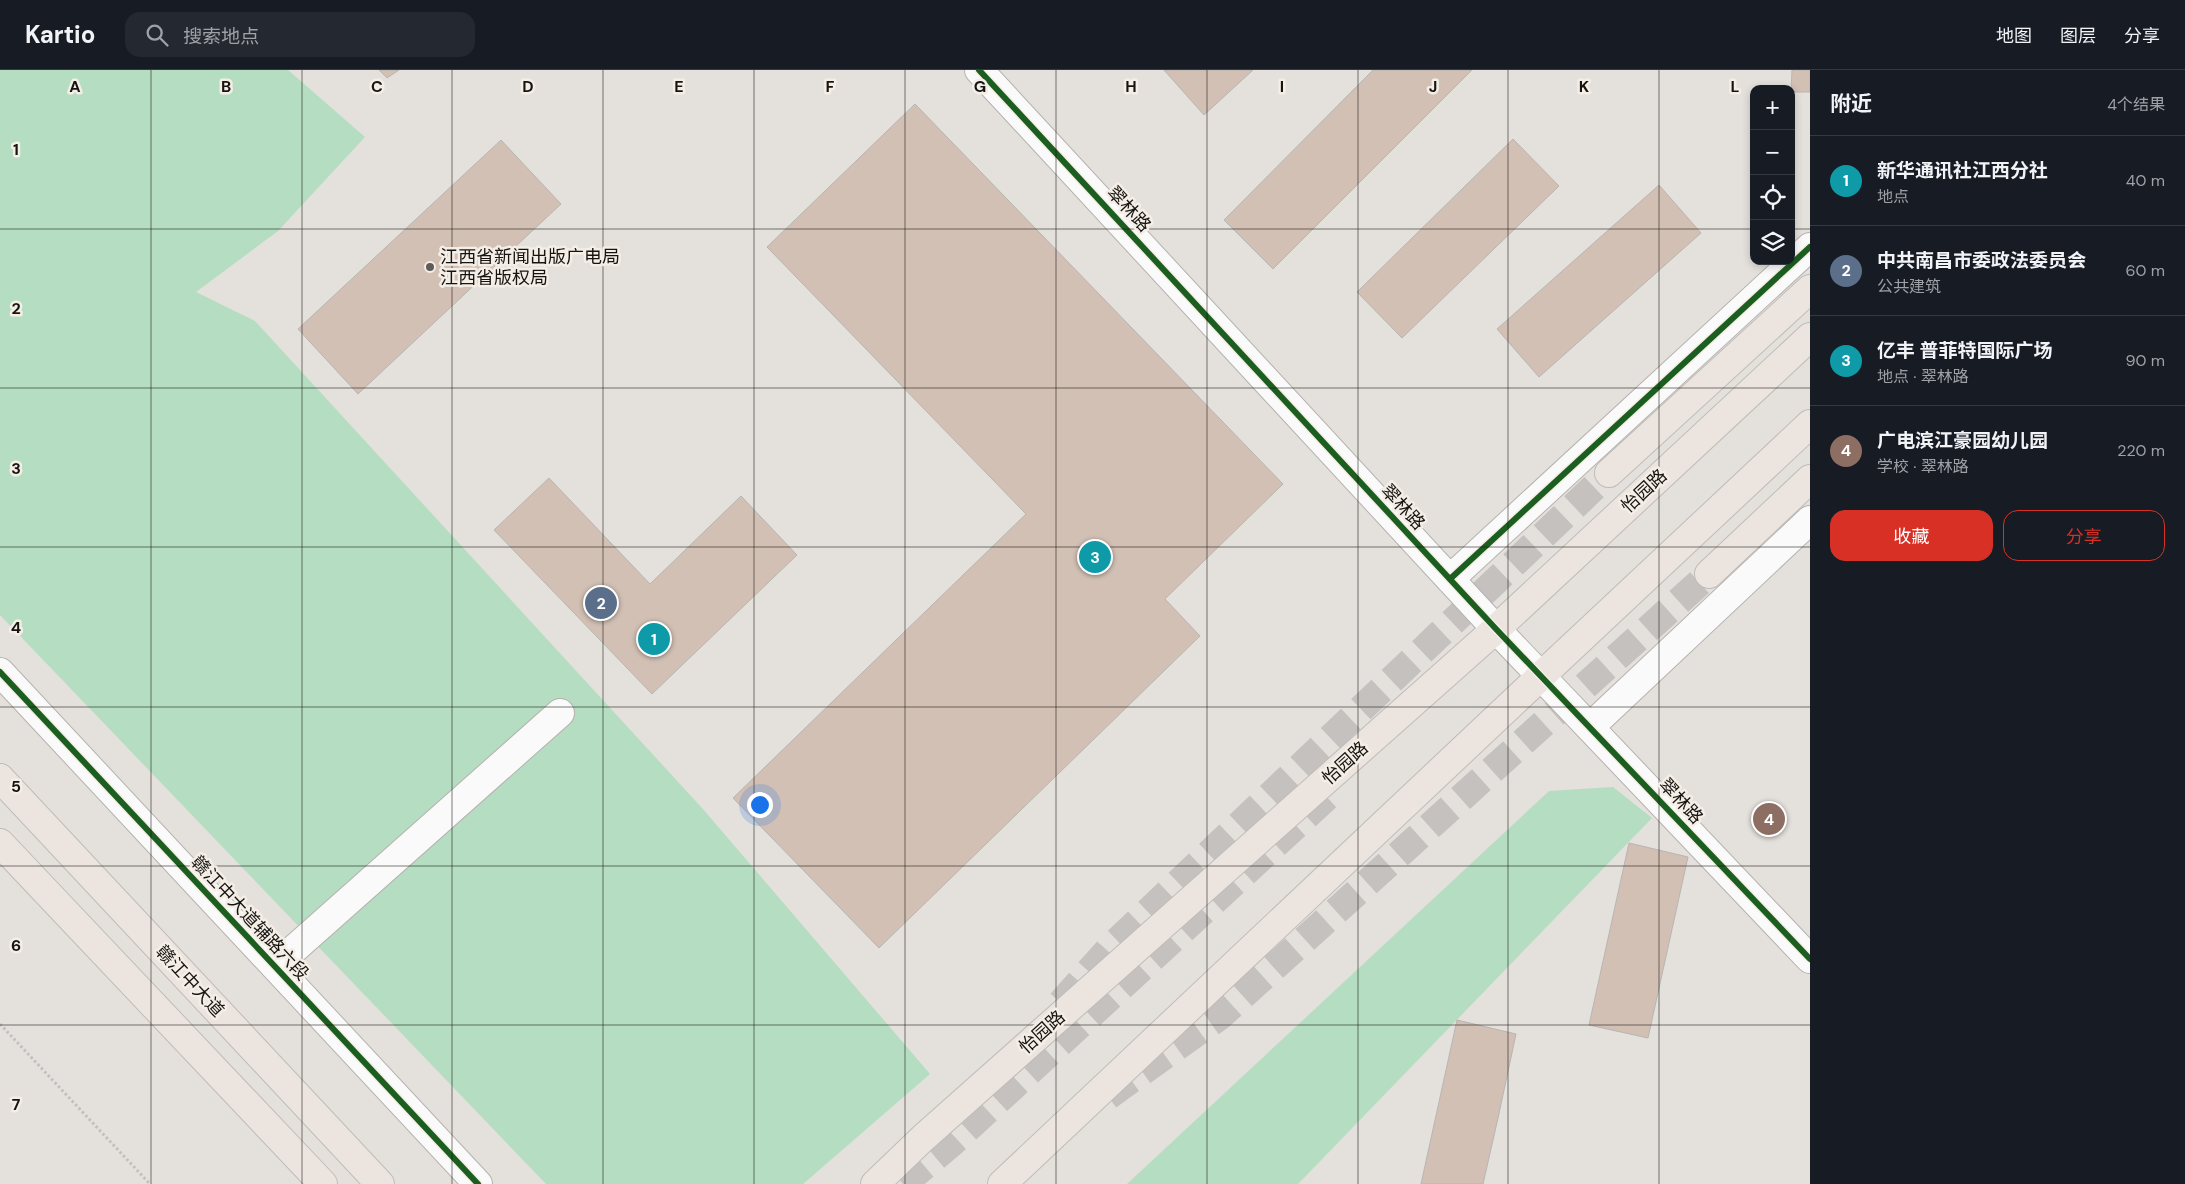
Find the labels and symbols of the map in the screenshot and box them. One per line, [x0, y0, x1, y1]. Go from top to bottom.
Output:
text: A [69, 76, 81, 97]
text: B [221, 76, 231, 97]
text: C [371, 76, 383, 97]
text: D [522, 76, 534, 97]
text: E [674, 76, 684, 97]
text: F [826, 76, 835, 97]
text: G [974, 76, 986, 97]
text: H [1125, 76, 1137, 97]
text: I [1280, 76, 1284, 97]
text: J [1429, 76, 1437, 97]
text: K [1579, 76, 1590, 97]
text: L [1731, 76, 1740, 97]
text: 1 [13, 139, 19, 160]
street label: 翠林路 [1102, 181, 1156, 237]
place label: 江西省新闻出版广电局 江西省版权局 [440, 245, 620, 290]
marker: 江西省新闻出版广电局 江西省版权局 [424, 261, 436, 273]
text: 2 [11, 298, 21, 319]
text: 3 [11, 458, 21, 479]
street label: 怡园路 [1616, 464, 1672, 518]
street label: 翠林路 [1376, 479, 1430, 535]
pin: 3 [1079, 538, 1111, 576]
pin: 2 [585, 584, 617, 622]
text: 4 [11, 617, 21, 638]
pin: 1 [638, 620, 670, 658]
street label: 怡园路 [1317, 736, 1373, 790]
street label: 翠林路 [1654, 773, 1708, 829]
text: 5 [11, 776, 21, 797]
your location [747, 792, 773, 818]
pin: 4 [1753, 800, 1785, 838]
street label: 赣江中大道辅路六段 [187, 851, 313, 985]
text: 6 [11, 935, 21, 956]
street label: 赣江中大道 [151, 941, 229, 1021]
street label: 怡园路 [1014, 1005, 1070, 1059]
text: 7 [12, 1094, 21, 1115]

